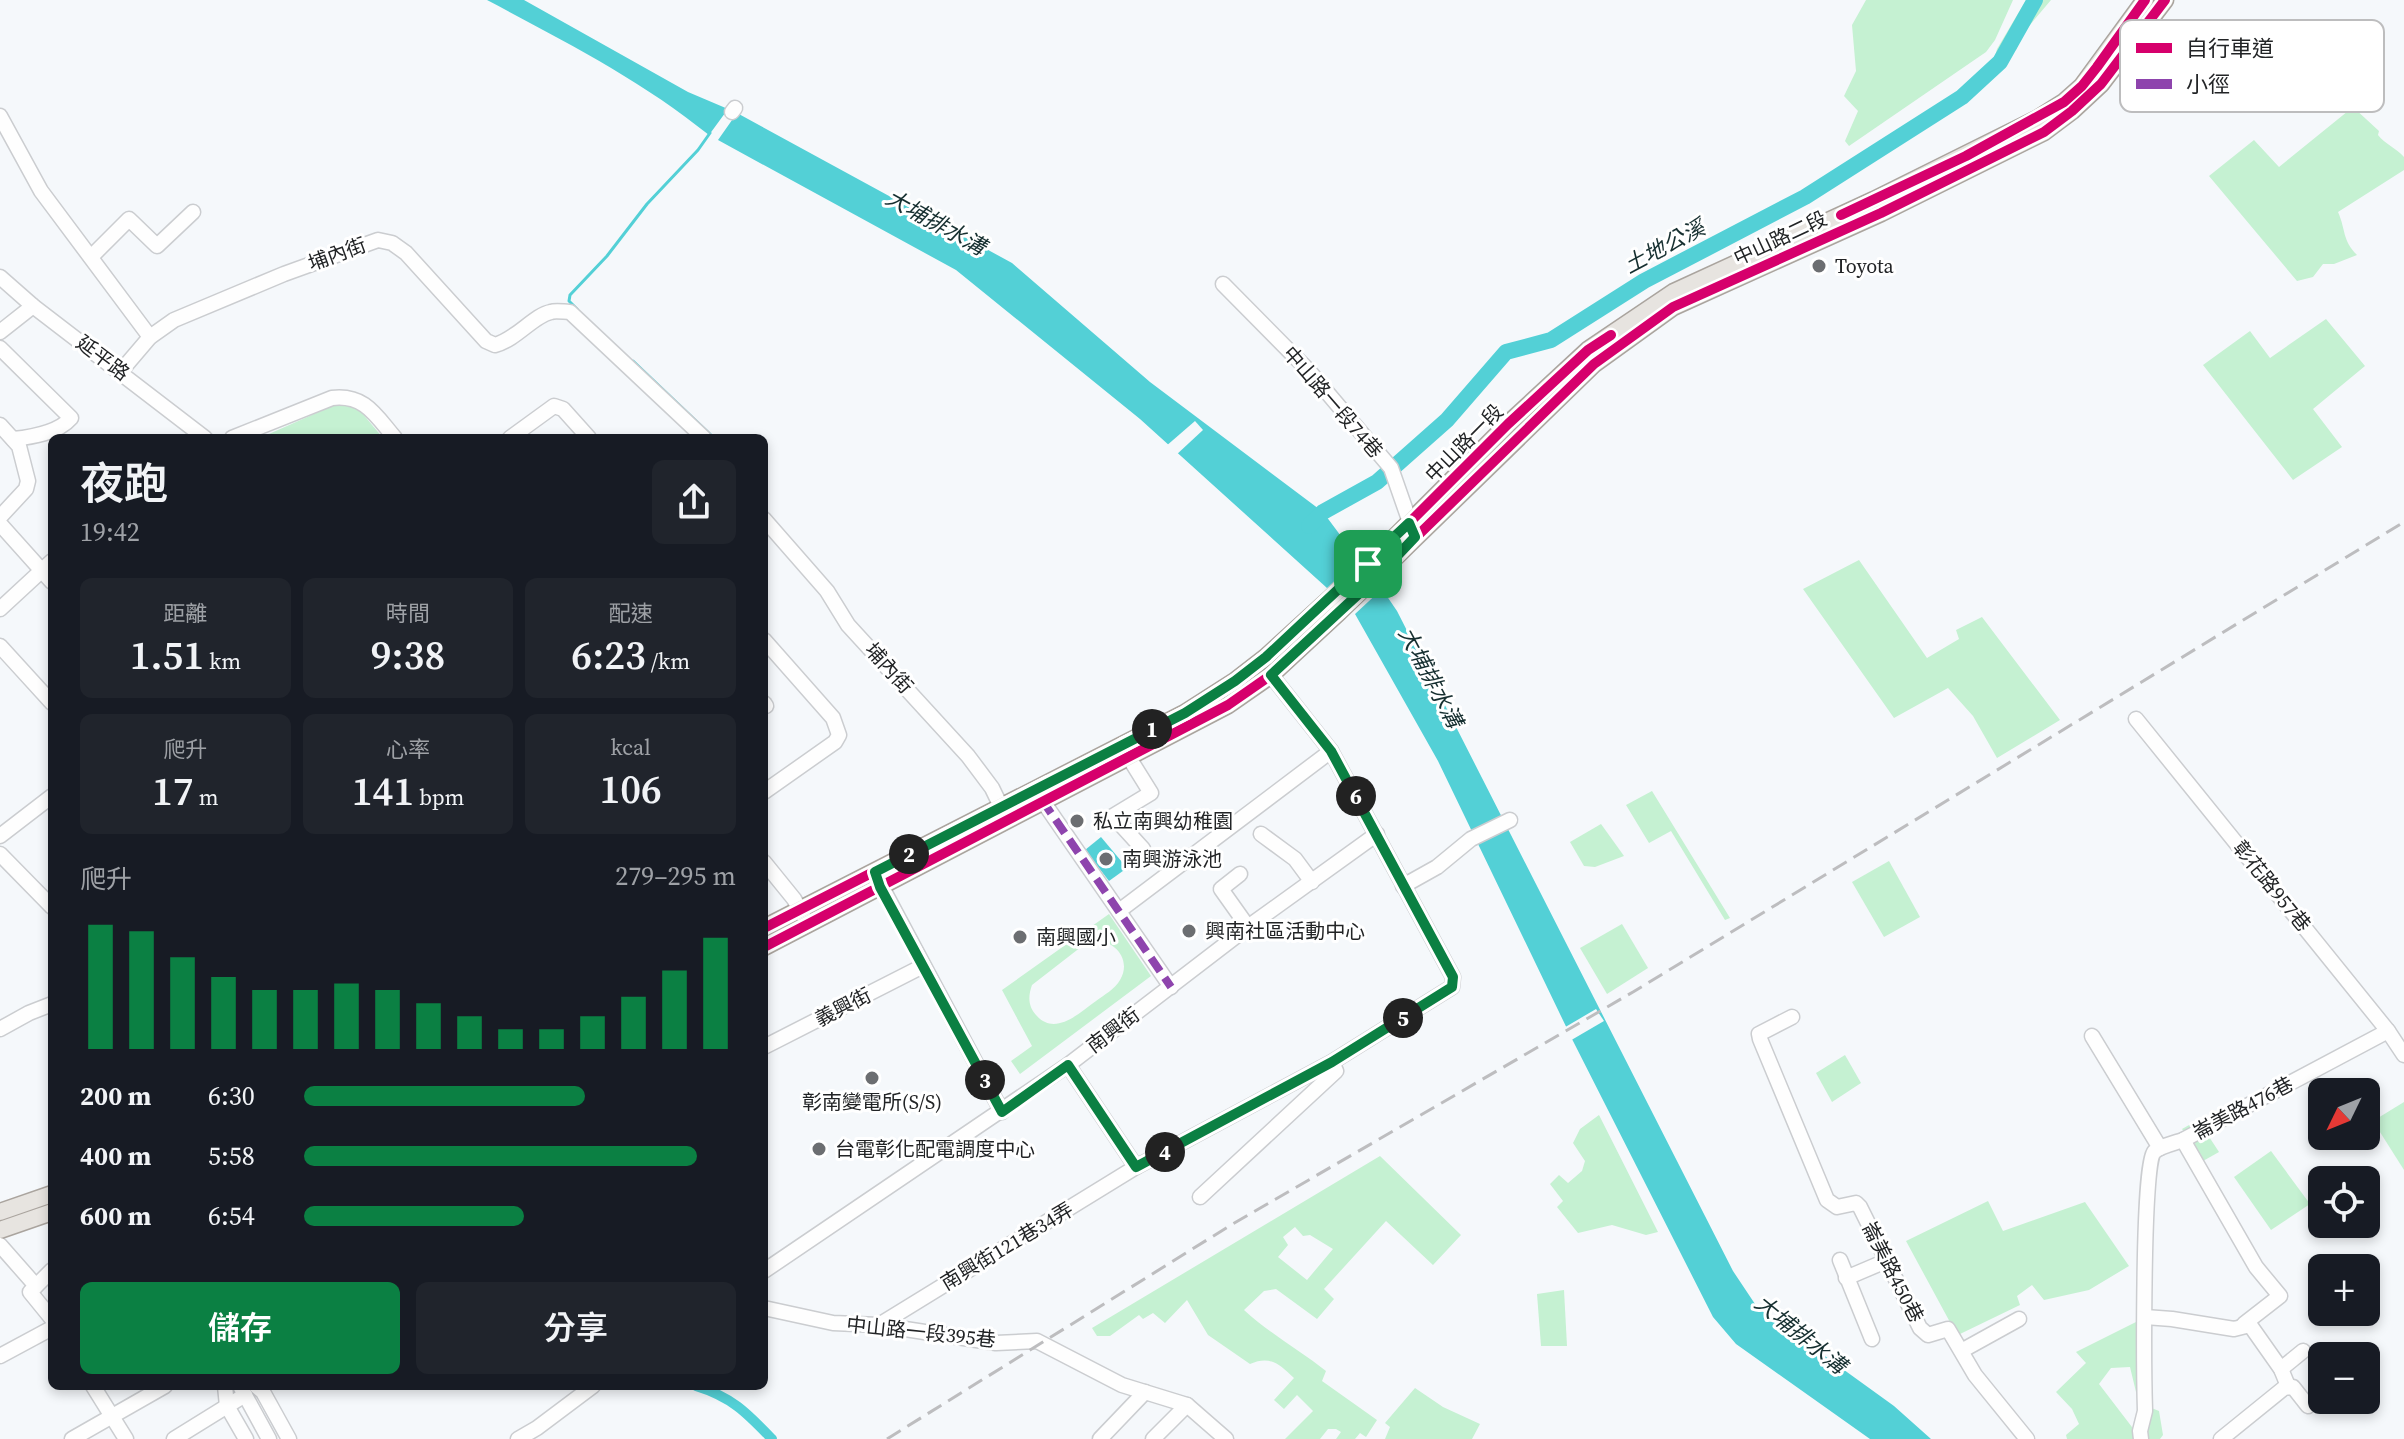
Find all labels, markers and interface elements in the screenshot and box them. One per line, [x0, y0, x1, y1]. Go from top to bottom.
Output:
legend [2120, 20, 2384, 112]
text: 自行車道 [2186, 33, 2274, 63]
text: 小徑 [2186, 69, 2230, 99]
water label: 大埔排水溝 [881, 182, 994, 263]
street label: 中山路二段 [1729, 204, 1831, 272]
water label: 土地公溪 [1618, 211, 1713, 280]
street label: 埔內街 [304, 231, 370, 277]
place label: Toyota [1835, 252, 1895, 280]
marker: Toyota [1810, 257, 1828, 275]
street label: 延平路 [71, 329, 135, 387]
street label: 中山路一段74巷 [1277, 340, 1389, 464]
street label: 中山路一段 [1419, 398, 1509, 488]
text: 夜跑 [80, 453, 168, 514]
button: share [652, 460, 736, 544]
text: 19:42 [80, 514, 140, 550]
pin [1334, 530, 1402, 598]
icon: arrive [1346, 542, 1390, 586]
text: 距離 [163, 598, 207, 628]
text: 時間 [386, 598, 430, 628]
text: 配速 [609, 598, 653, 628]
water label: 大埔排水溝 [1392, 621, 1471, 735]
text: 1.51 [130, 628, 204, 682]
text: 9:38 [371, 628, 445, 682]
text: 6:23 [571, 628, 646, 682]
street label: 埔內街 [859, 636, 919, 700]
text: km [204, 646, 241, 676]
text: /km [646, 646, 690, 676]
pin: 1 [1132, 709, 1172, 749]
text: 1 [1146, 714, 1158, 744]
text: kcal [611, 732, 651, 762]
text: 爬升 [163, 734, 207, 764]
text: 心率 [386, 734, 430, 764]
text: 106 [599, 762, 662, 816]
text: 17 [152, 764, 194, 818]
text: 141 [352, 764, 414, 818]
pin: 6 [1336, 776, 1376, 816]
text: 6 [1350, 781, 1362, 811]
text: m [194, 782, 219, 812]
text: bpm [414, 782, 464, 812]
place label: 私立南興幼稚園 [1093, 807, 1233, 835]
marker: 私立南興幼稚園 [1068, 812, 1086, 830]
pin: 2 [889, 834, 929, 874]
street label: 彰花路957巷 [2227, 834, 2317, 938]
text: 2 [903, 839, 915, 869]
place label: 南興游泳池 [1122, 845, 1222, 873]
marker: 南興游泳池 [1097, 850, 1115, 868]
text: 279–295 m [615, 858, 736, 894]
text: 爬升 [80, 861, 132, 897]
place label: 興南社區活動中心 [1205, 917, 1365, 945]
marker: 興南社區活動中心 [1180, 922, 1198, 940]
place label: 南興國小 [1036, 923, 1116, 951]
marker: 南興國小 [1011, 928, 1029, 946]
street label: 義興街 [810, 981, 876, 1033]
pin: 5 [1383, 998, 1423, 1038]
street label: 南興街 [1081, 1001, 1145, 1059]
text: 5 [1397, 1003, 1409, 1033]
pin: 3 [965, 1060, 1005, 1100]
text: 3 [979, 1065, 991, 1095]
marker: 彰南變電所(S/S) [863, 1069, 881, 1087]
street label: 崙美路476巷 [2188, 1070, 2298, 1146]
text: 200 m [80, 1078, 151, 1114]
text: 6:30 [208, 1078, 255, 1114]
north arrow [2308, 1078, 2380, 1150]
map controls [2308, 1078, 2380, 1414]
place label: 彰南變電所(S/S) [802, 1088, 942, 1116]
pin: 4 [1145, 1132, 1185, 1172]
place label: 台電彰化配電調度中心 [835, 1135, 1035, 1163]
text: 4 [1159, 1137, 1171, 1167]
text: 400 m [80, 1138, 151, 1174]
text: 5:58 [208, 1138, 255, 1174]
marker: 台電彰化配電調度中心 [810, 1140, 828, 1158]
button: locate [2308, 1166, 2380, 1238]
street label: 南興街121巷34弄 [936, 1195, 1078, 1297]
text: 600 m [80, 1198, 151, 1234]
text: 6:54 [208, 1198, 255, 1234]
street label: 崙美路450巷 [1856, 1217, 1930, 1327]
button: + [2308, 1254, 2380, 1326]
button: 儲存 [80, 1282, 400, 1374]
button: 分享 [416, 1282, 736, 1374]
water label: 大埔排水溝 [1749, 1288, 1856, 1382]
street label: 中山路一段395巷 [845, 1310, 997, 1354]
button: − [2308, 1342, 2380, 1414]

